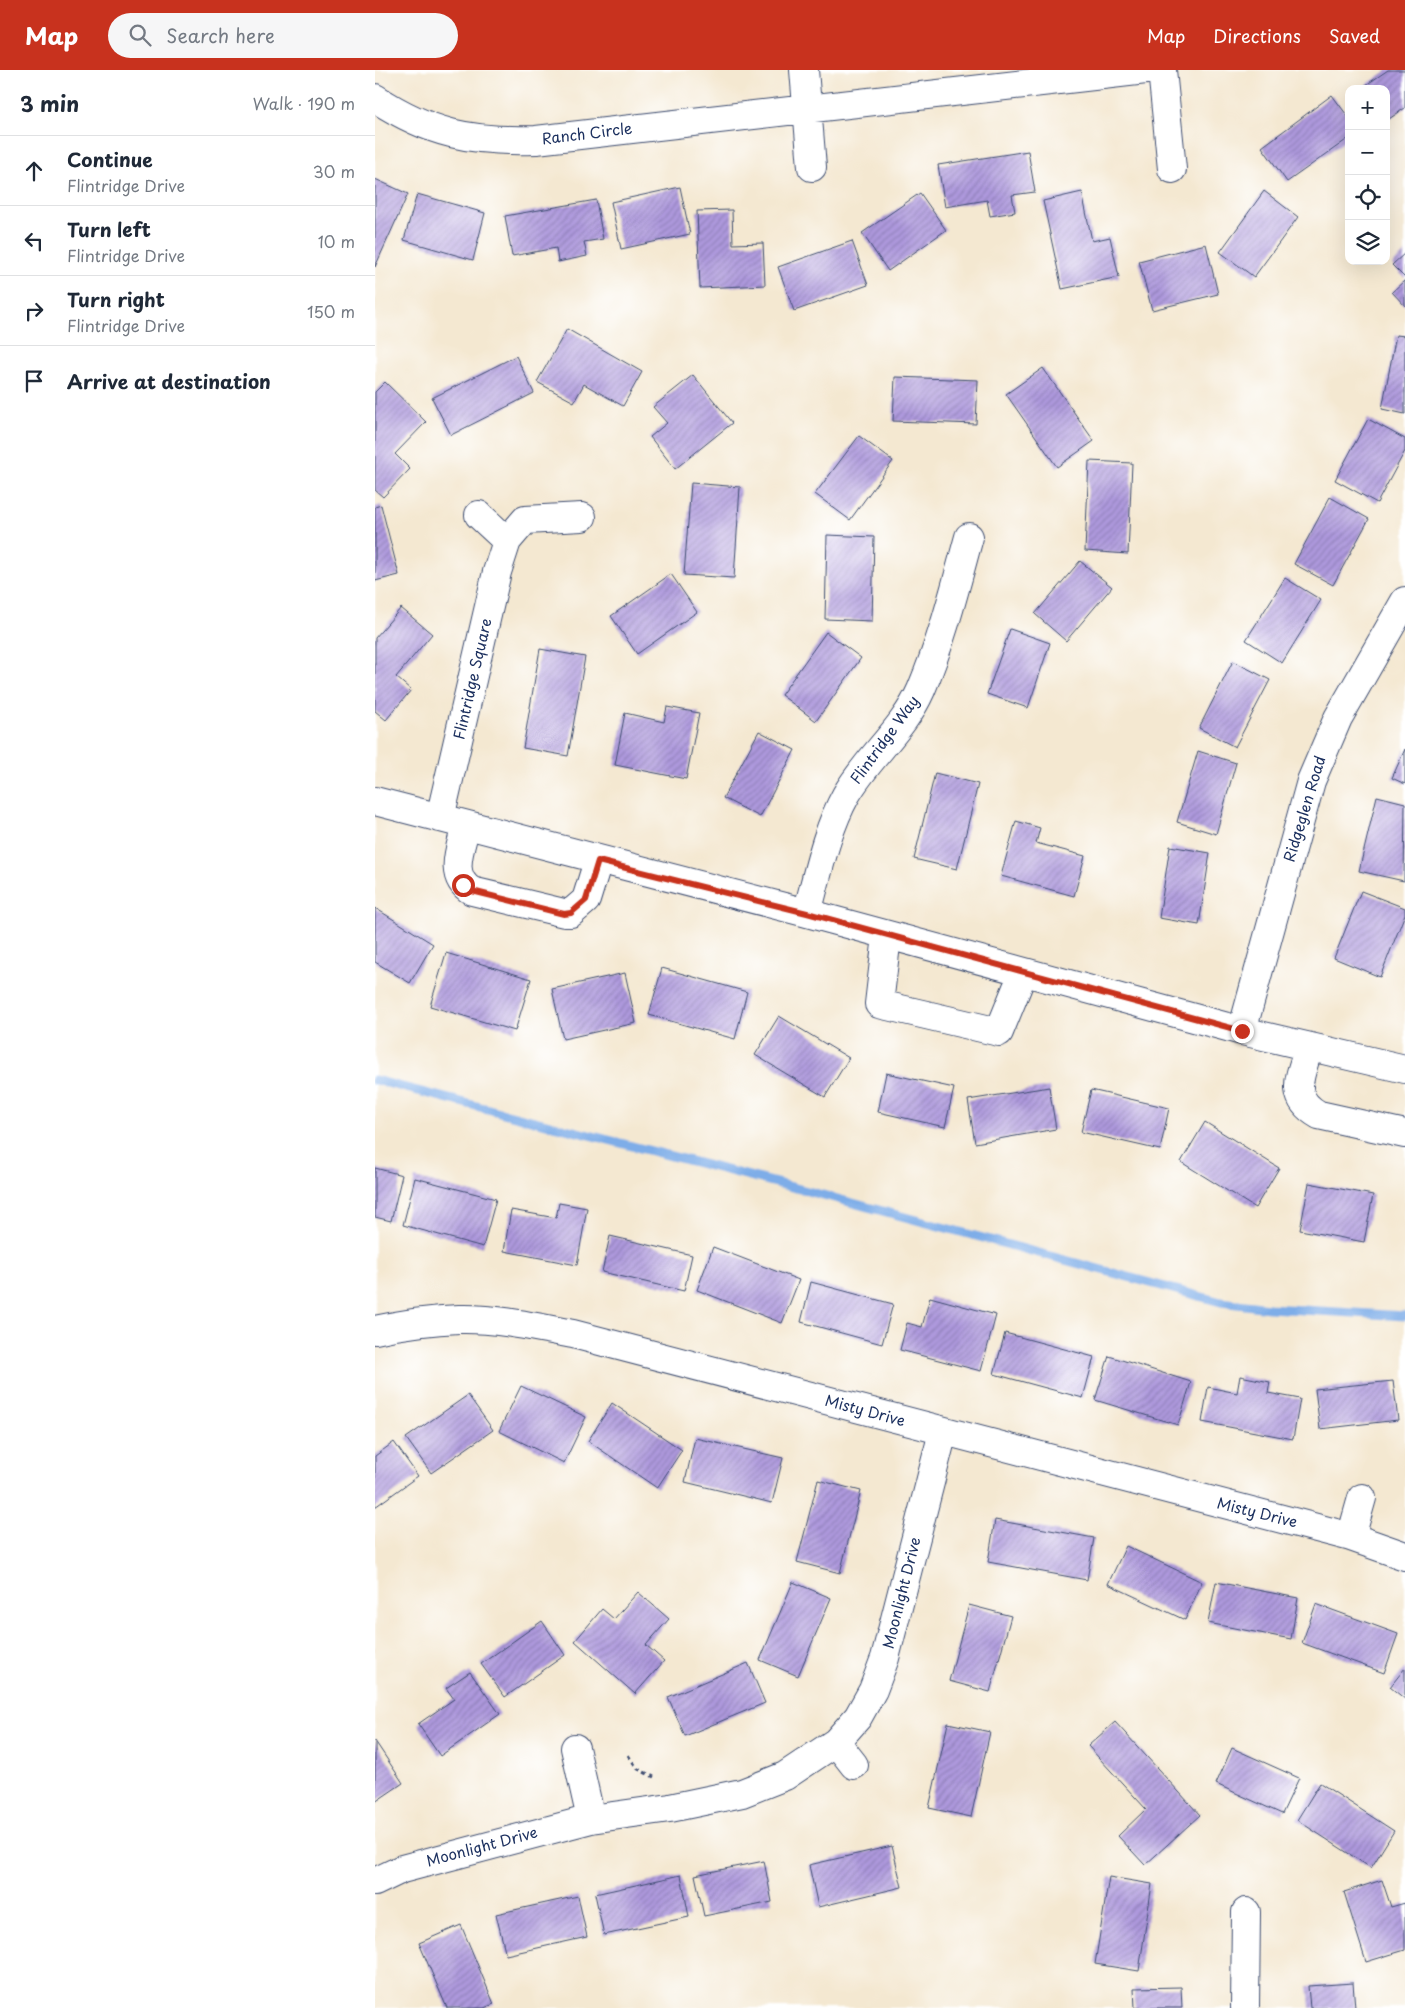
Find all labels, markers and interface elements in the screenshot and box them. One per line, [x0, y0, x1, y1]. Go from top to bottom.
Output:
search box [108, 13, 458, 58]
text: Map [25, 17, 78, 53]
icon: search [126, 21, 154, 49]
text: Search here [166, 21, 275, 49]
text: Map [1147, 22, 1185, 49]
text: Directions [1213, 22, 1301, 49]
text: Saved [1329, 22, 1380, 49]
map controls [1345, 85, 1390, 265]
button: + [1345, 85, 1390, 130]
text: 3 min [20, 87, 79, 119]
text: Walk · 190 m [253, 91, 355, 115]
street label: Ranch Circle [540, 116, 633, 149]
button: − [1345, 130, 1390, 175]
text: Continue [67, 145, 153, 173]
icon: ahead [20, 157, 48, 185]
text: 30 m [313, 159, 355, 183]
text: Flintridge Drive [67, 173, 185, 197]
button: locate [1345, 175, 1390, 220]
text: Turn left [67, 215, 151, 243]
button: layers [1345, 220, 1390, 265]
icon: left [20, 227, 48, 255]
text: 10 m [318, 229, 355, 253]
text: Flintridge Drive [67, 243, 185, 267]
text: Turn right [67, 285, 165, 313]
icon: right [20, 297, 48, 325]
text: 150 m [307, 299, 355, 323]
text: Flintridge Drive [67, 313, 185, 337]
icon: arrive [20, 367, 48, 395]
text: Arrive at destination [67, 367, 271, 395]
street label: Flintridge Square [446, 616, 497, 742]
street label: Flintridge Way [844, 690, 924, 788]
street label: Ridgeglen Road [1276, 753, 1331, 864]
route start [452, 874, 475, 897]
route end [1231, 1020, 1254, 1043]
street label: Misty Drive [823, 1388, 908, 1431]
street label: Misty Drive [1215, 1490, 1300, 1533]
street label: Moonlight Drive [876, 1534, 926, 1651]
street label: Moonlight Drive [423, 1820, 540, 1871]

